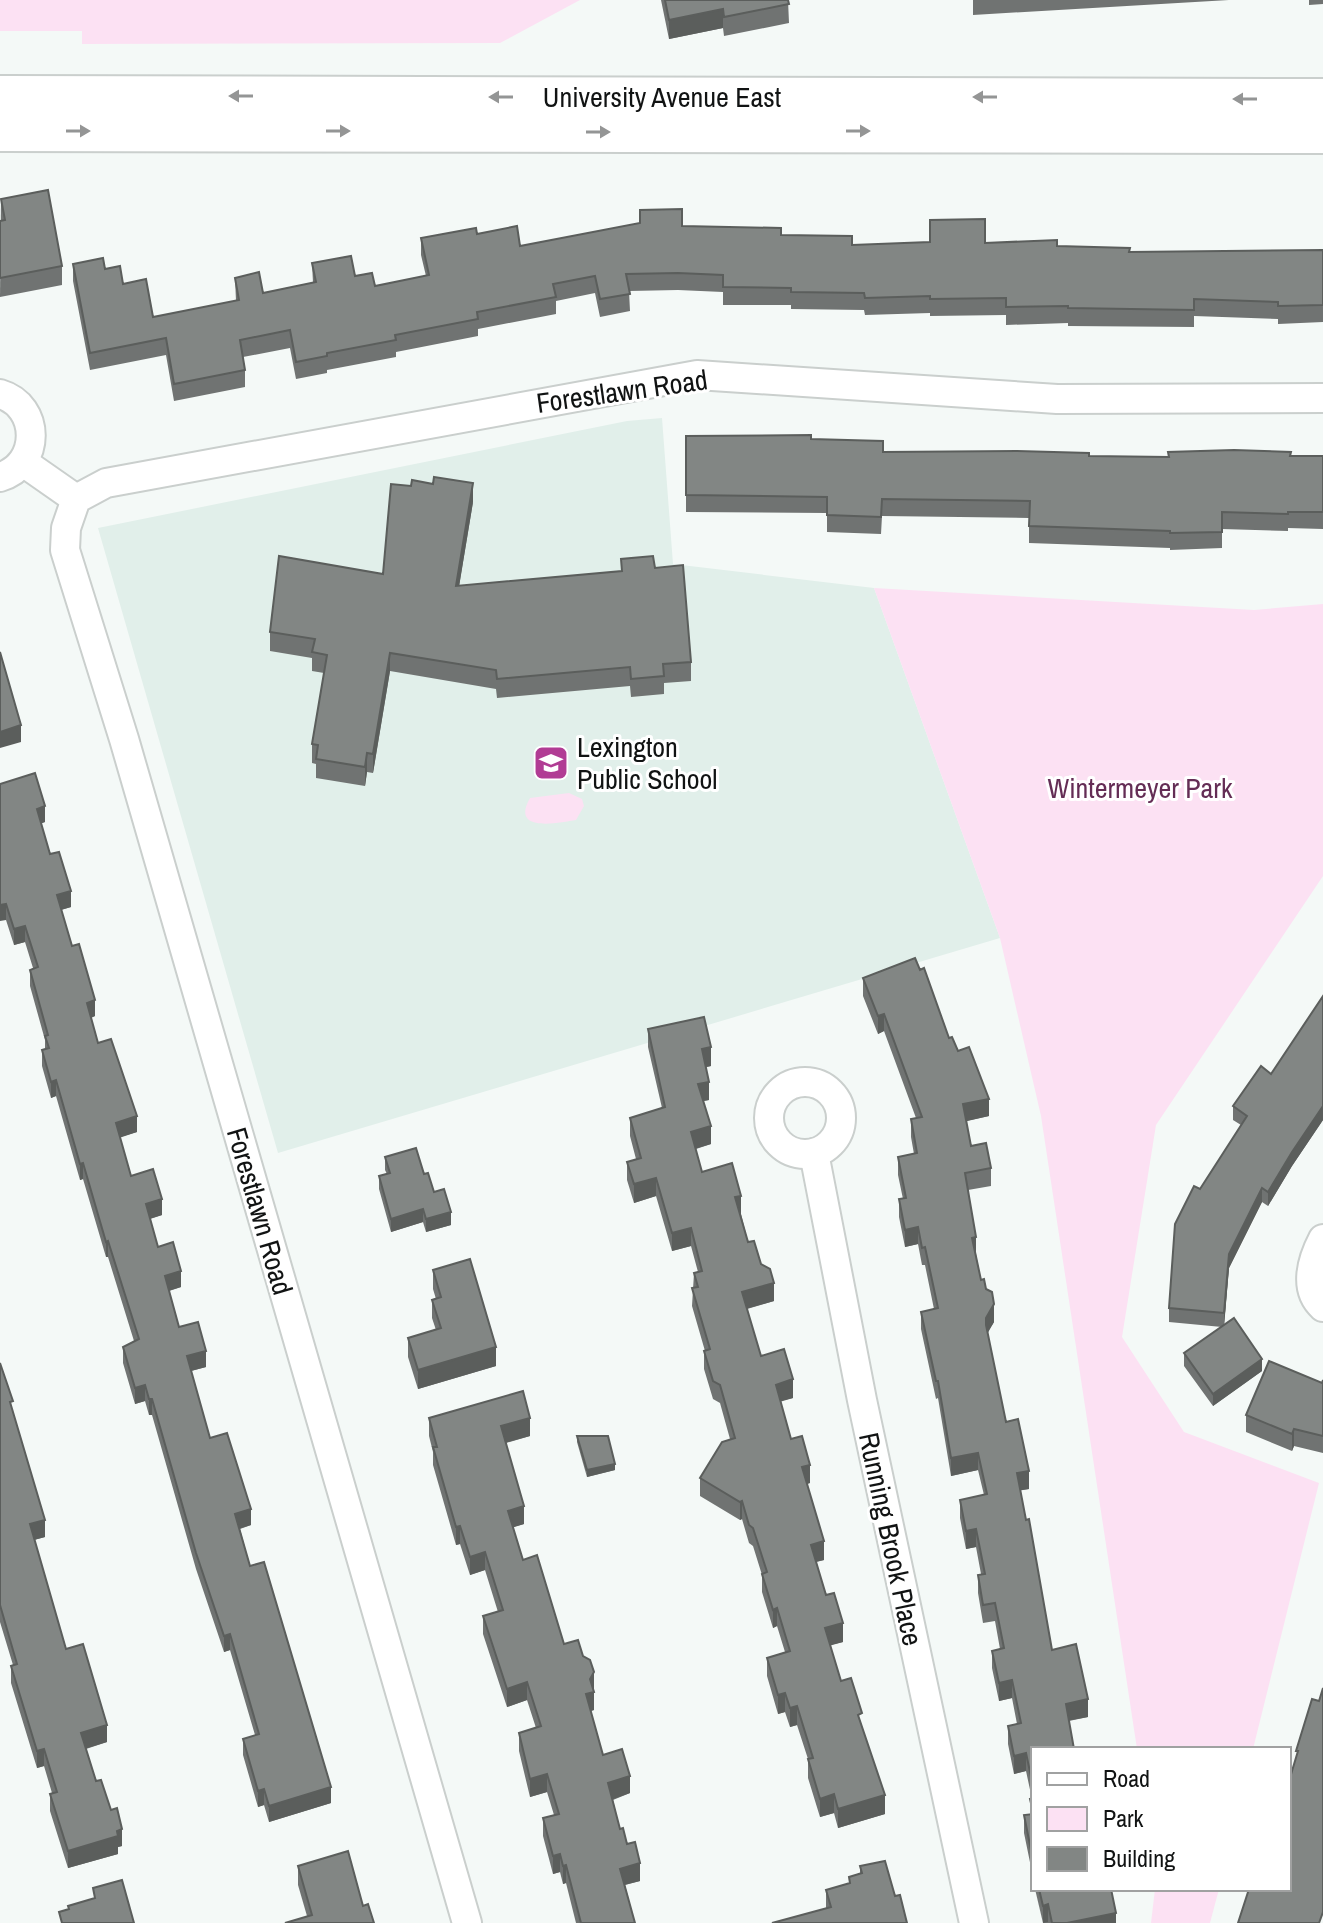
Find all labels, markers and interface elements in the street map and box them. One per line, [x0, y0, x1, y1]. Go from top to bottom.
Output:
street label: University Avenue East [543, 78, 781, 116]
one-way arrow [228, 90, 253, 102]
one-way arrow [488, 91, 513, 103]
one-way arrow [972, 91, 997, 103]
one-way arrow [1232, 93, 1257, 105]
one-way arrow [66, 125, 91, 137]
one-way arrow [326, 125, 351, 137]
one-way arrow [846, 125, 871, 137]
one-way arrow [586, 126, 611, 138]
street label: Forestlawn Road [534, 360, 710, 422]
place label: Lexington Public School [577, 728, 717, 798]
school or university icon: Lexington Public School [532, 744, 570, 782]
park label: Wintermeyer Park [1048, 769, 1233, 807]
street label: Forestlawn Road [218, 1123, 302, 1299]
street label: Running Brook Place [850, 1429, 932, 1649]
legend [1031, 1747, 1291, 1891]
text: Road [1103, 1762, 1150, 1794]
text: Park [1103, 1802, 1144, 1834]
text: Building [1103, 1842, 1175, 1874]

